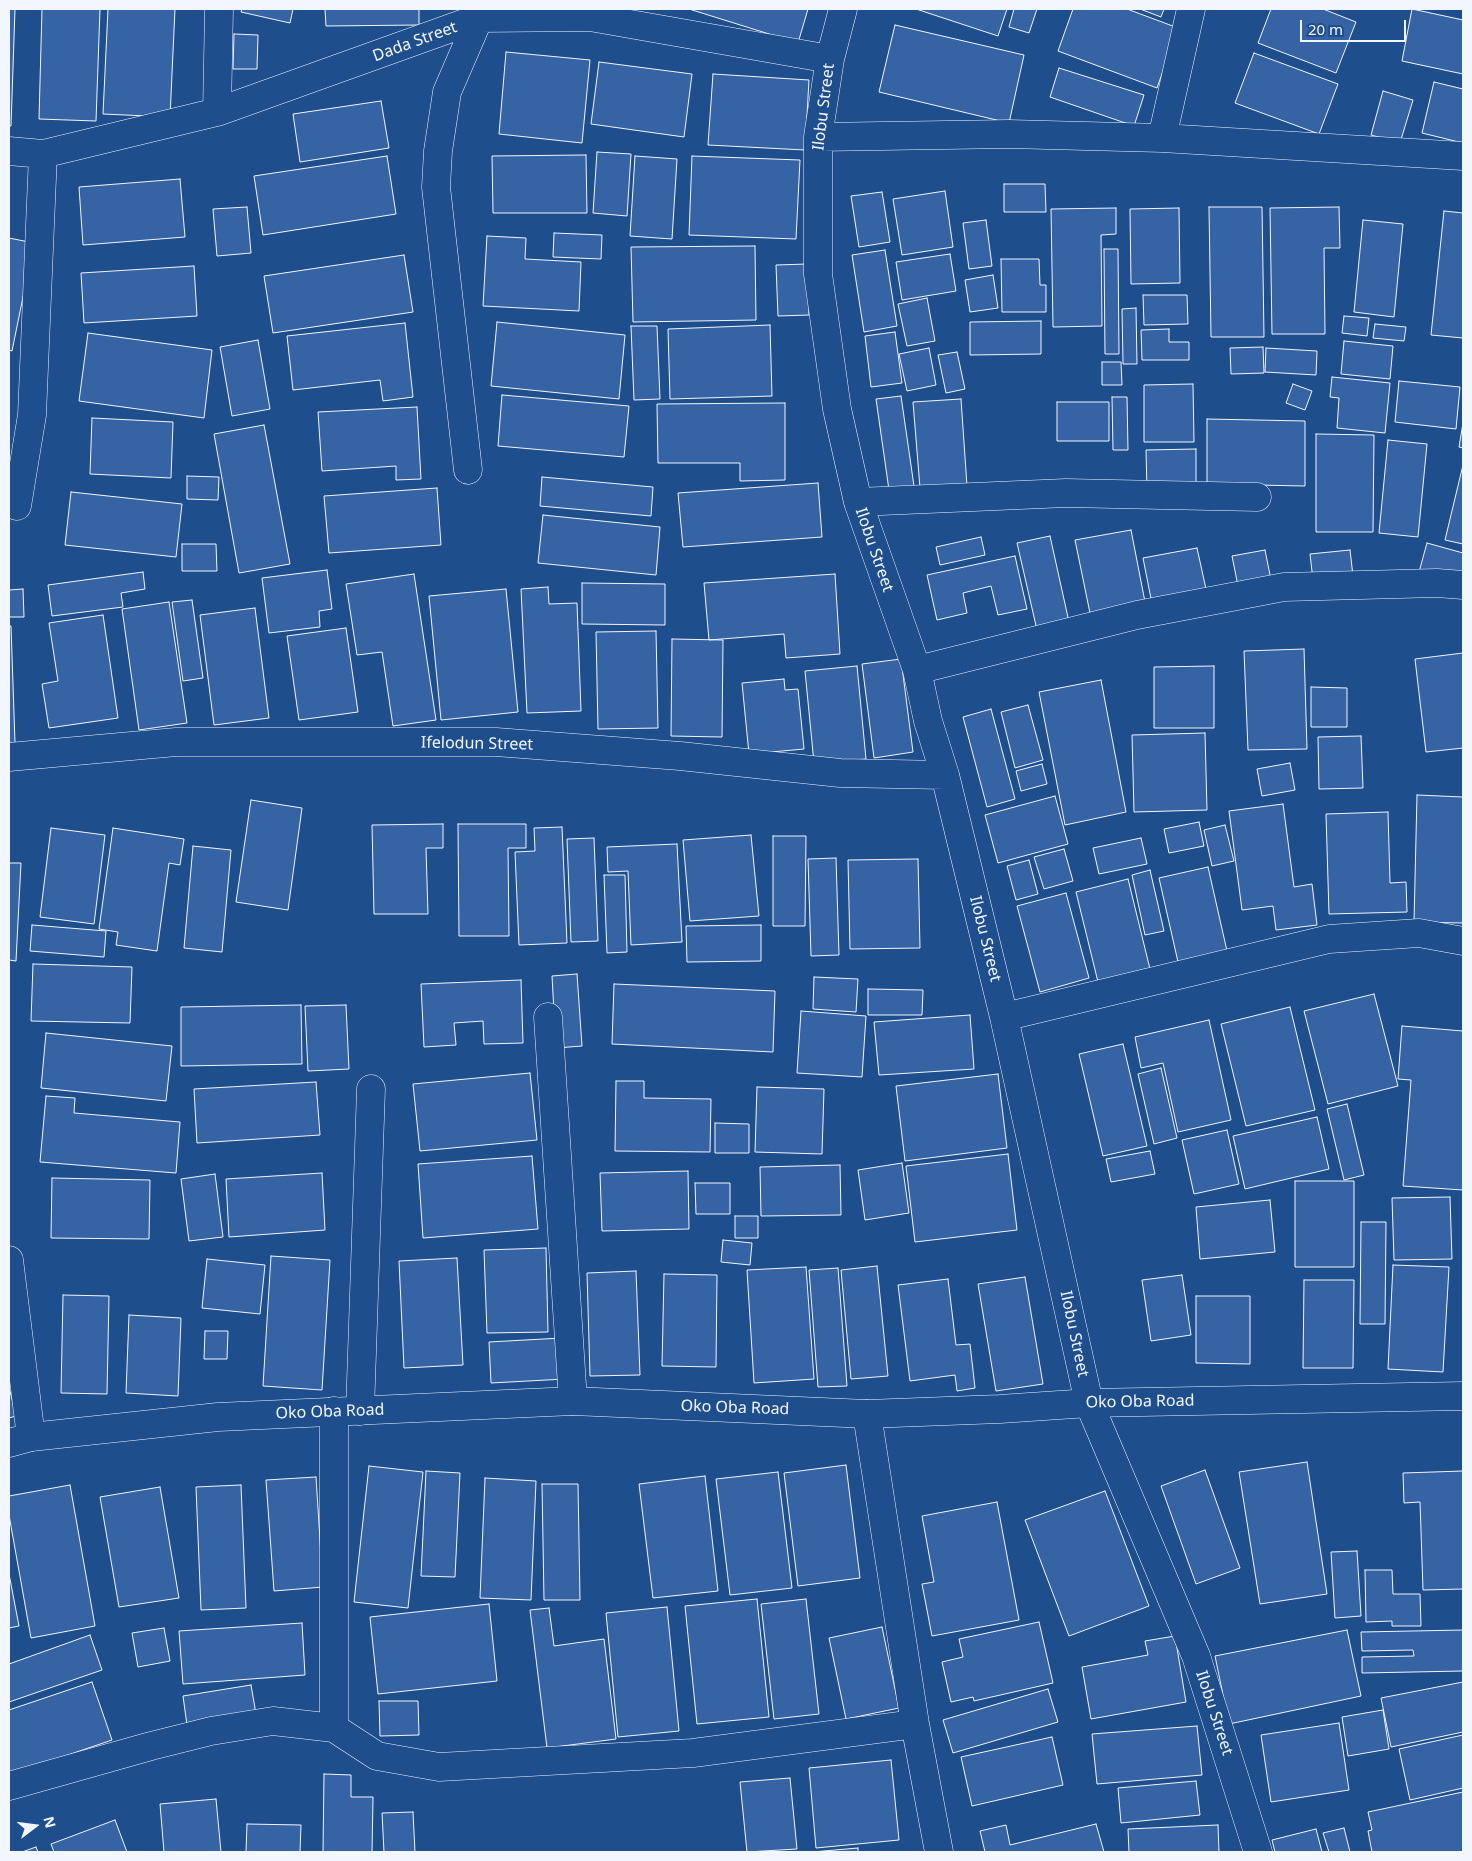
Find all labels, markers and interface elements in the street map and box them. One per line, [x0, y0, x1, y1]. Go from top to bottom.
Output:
scale bar [1302, 10, 1408, 42]
street label: Dada Street [370, 18, 460, 66]
text: 20 m [1308, 19, 1343, 39]
street label: Ilobu Street [809, 62, 839, 152]
street label: Ilobu Street [851, 505, 897, 595]
street label: Ifelodun Street [421, 733, 533, 755]
street label: Ilobu Street [965, 894, 1005, 984]
street label: Ilobu Street [1055, 1289, 1093, 1379]
street label: Oko Oba Road [1085, 1391, 1195, 1413]
street label: Oko Oba Road [680, 1397, 790, 1419]
street label: Oko Oba Road [275, 1401, 385, 1423]
street label: Ilobu Street [1191, 1668, 1237, 1758]
north arrow [10, 1801, 60, 1851]
text: N [39, 1814, 61, 1830]

